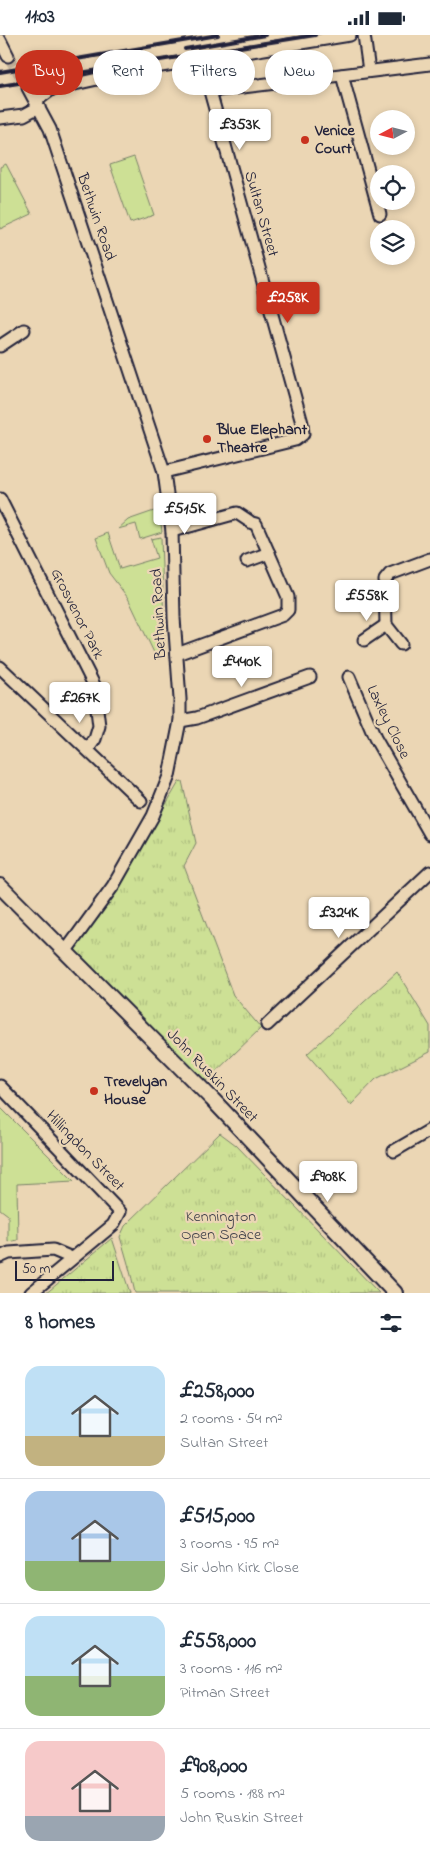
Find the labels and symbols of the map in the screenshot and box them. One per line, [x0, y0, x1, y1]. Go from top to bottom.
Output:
pin: £353K [205, 109, 275, 151]
north arrow [370, 110, 415, 155]
place label: Venice Court [314, 119, 356, 161]
marker: Venice Court [299, 134, 311, 146]
street label: Sultan Street [237, 168, 285, 260]
street label: Bethwin Road [70, 169, 122, 264]
pin: £258K [253, 281, 323, 324]
place label: Blue Elephant Theatre [216, 418, 308, 460]
marker: Blue Elephant Theatre [201, 433, 213, 445]
pin: £515K [150, 493, 220, 535]
street label: Grosvenor Park [44, 564, 111, 665]
street label: Bethwin Road [145, 568, 173, 661]
pin: £558K [332, 579, 402, 622]
pin: £440K [207, 645, 277, 688]
pin: £267K [45, 681, 115, 724]
street label: Laxley Close [360, 681, 417, 764]
pin: £324K [304, 897, 374, 939]
street label: John Ruskin Street [161, 1023, 264, 1129]
place label: Trevelyan House [104, 1070, 167, 1112]
marker: Trevelyan House [88, 1085, 100, 1097]
street label: Hillingdon Street [40, 1105, 131, 1198]
pin: £908K [293, 1161, 363, 1203]
park label: Kennington Open Space [181, 1205, 262, 1247]
scale bar [15, 1258, 114, 1281]

